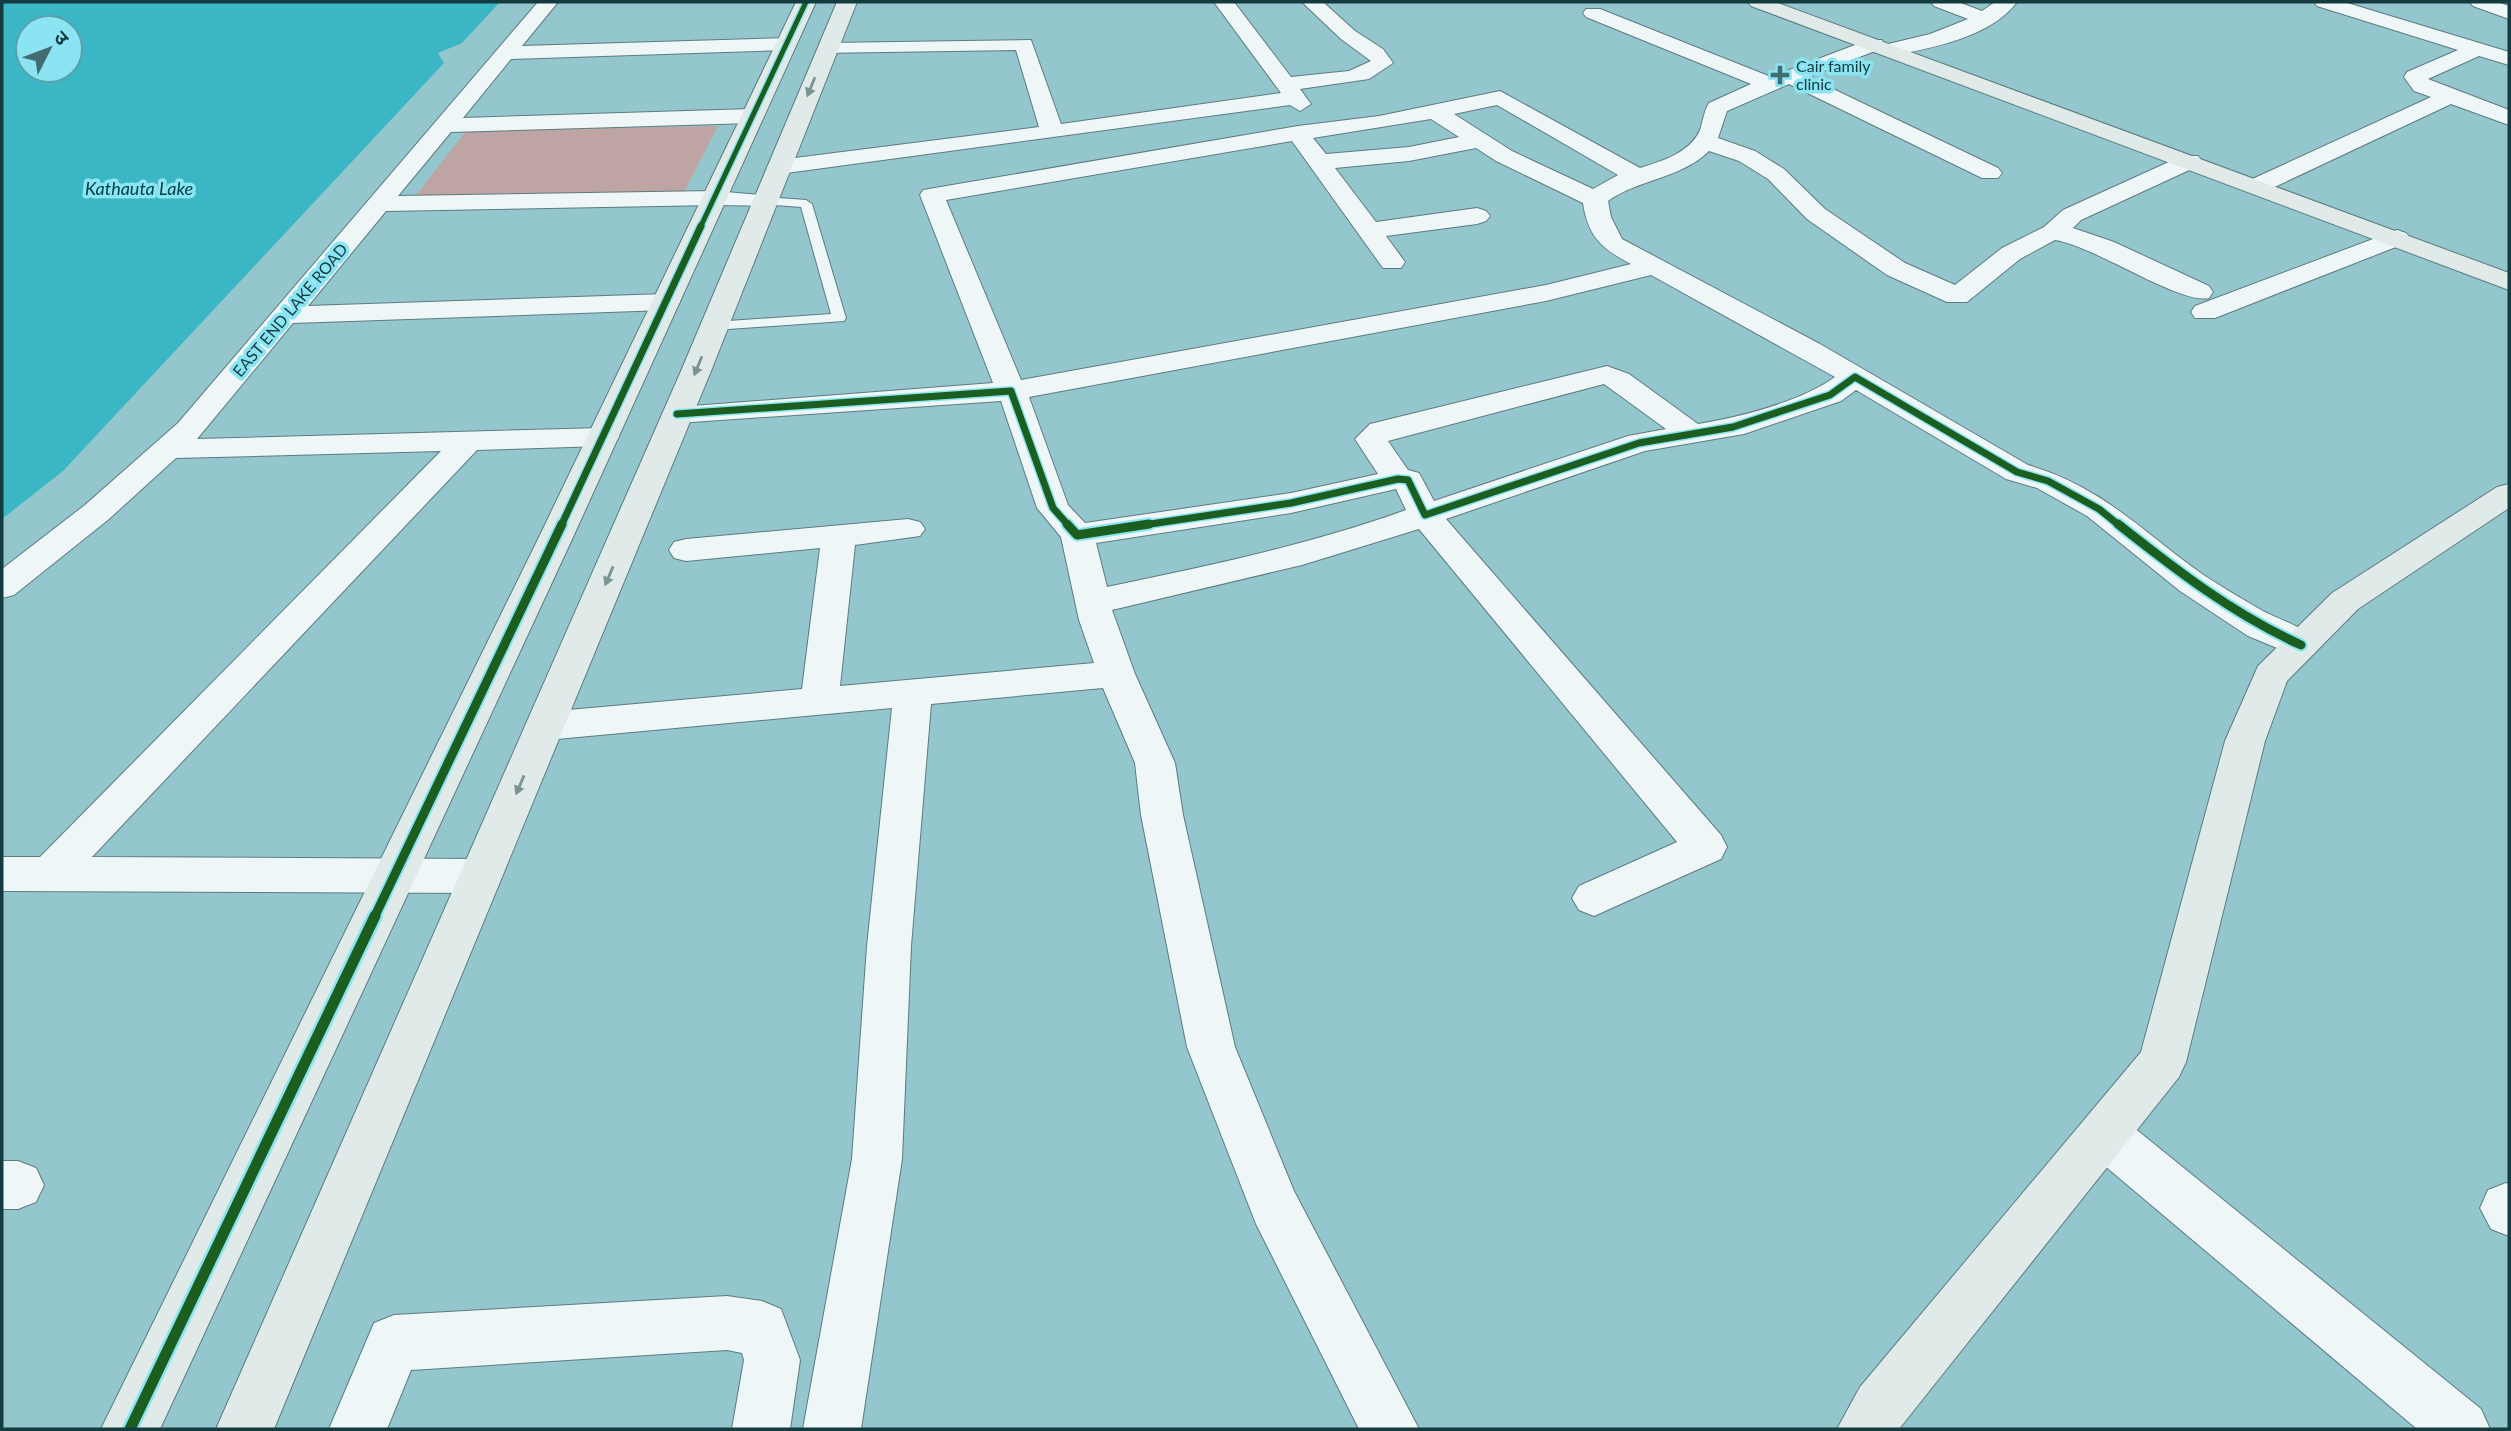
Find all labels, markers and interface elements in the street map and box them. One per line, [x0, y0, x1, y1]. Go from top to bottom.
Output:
north arrow [14, 14, 84, 84]
text: उ [50, 25, 75, 50]
place label: Cair family clinic [1796, 56, 1871, 93]
marker: Cair family clinic [1770, 65, 1790, 85]
one-way arrow [806, 77, 817, 98]
water label: Kathauta Lake [85, 177, 193, 199]
street label: EAST END LAKE ROAD [228, 239, 351, 380]
one-way arrow [692, 356, 704, 376]
one-way arrow [603, 565, 614, 586]
one-way arrow [515, 775, 526, 796]

